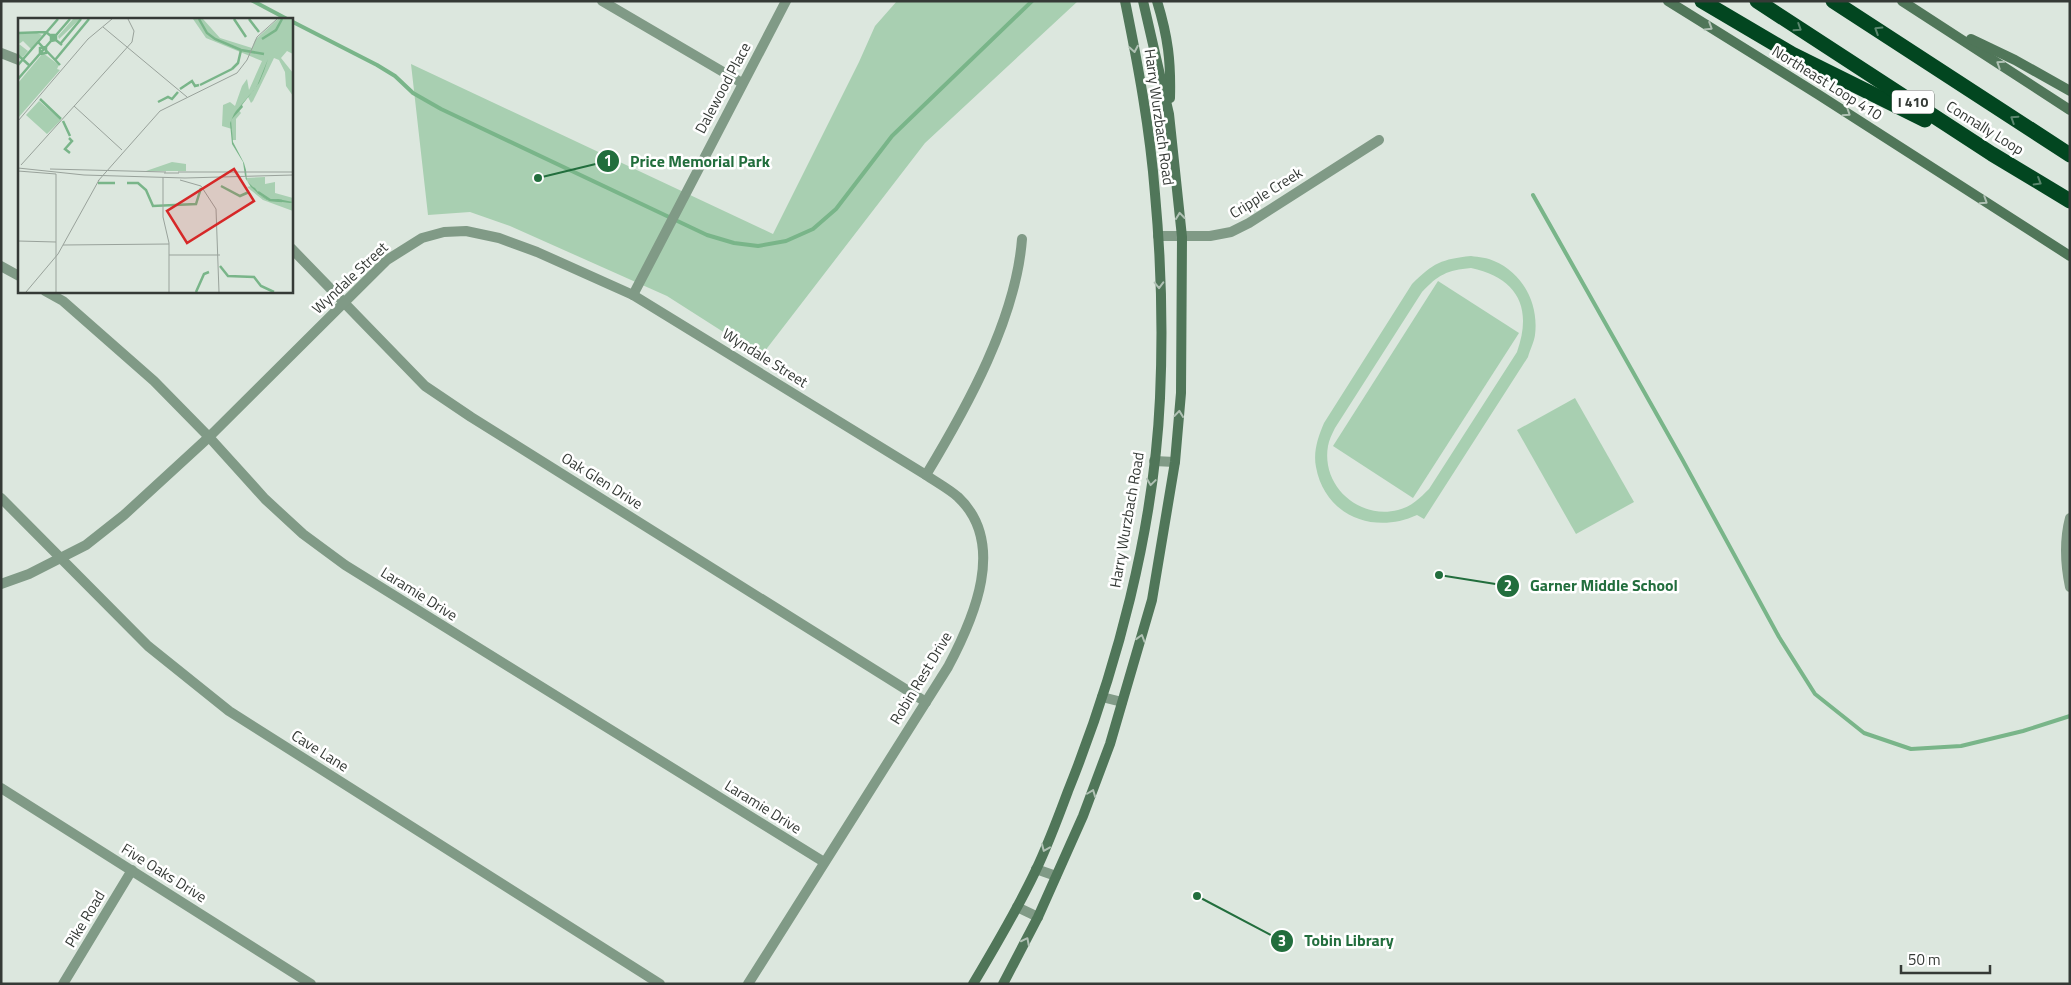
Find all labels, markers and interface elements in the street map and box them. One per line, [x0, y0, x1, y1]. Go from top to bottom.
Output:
inset map [18, 18, 292, 292]
one-way arrow [1704, 20, 1713, 30]
one-way arrow [1792, 22, 1802, 31]
one-way arrow [1875, 27, 1884, 36]
street label: Dalewood Place [689, 38, 756, 138]
street label: Northeast Loop 410 [1768, 39, 1887, 126]
one-way arrow [1129, 45, 1139, 53]
street label: Harry Wurzbach Road [1139, 47, 1180, 187]
one-way arrow [1996, 61, 2005, 70]
road number: I 410 [1892, 90, 1934, 114]
street label: Connally Loop [1942, 95, 2029, 161]
one-way arrow [1841, 107, 1851, 116]
one-way arrow [2011, 115, 2020, 125]
callout: Price Memorial Park [595, 146, 780, 177]
text: 1 [604, 149, 612, 172]
text: Price Memorial Park [630, 149, 771, 173]
street label: Cripple Creek [1225, 161, 1307, 224]
one-way arrow [2032, 175, 2041, 185]
one-way arrow [1978, 195, 1987, 204]
one-way arrow [1175, 212, 1186, 220]
street label: Wyndale Street [306, 236, 394, 319]
one-way arrow [1154, 282, 1164, 289]
street label: Wyndale Street [718, 322, 813, 393]
one-way arrow [1173, 409, 1184, 417]
street label: Oak Glen Drive [557, 446, 648, 515]
street label: Harry Wurzbach Road [1103, 450, 1150, 590]
one-way arrow [1146, 478, 1157, 486]
street label: Laramie Drive [376, 561, 462, 626]
callout: Garner Middle School [1495, 570, 1688, 601]
text: Garner Middle School [1530, 573, 1678, 597]
text: 2 [1504, 574, 1512, 597]
street label: Robin Rest Drive [884, 627, 957, 728]
one-way arrow [1136, 634, 1146, 642]
street label: Cave Lane [287, 724, 353, 777]
street label: Laramie Drive [720, 774, 806, 839]
one-way arrow [1087, 789, 1097, 797]
street label: Five Oaks Drive [117, 837, 211, 908]
one-way arrow [1041, 843, 1051, 852]
street label: Pike Road [59, 886, 111, 951]
callout: Tobin Library [1269, 925, 1404, 956]
text: Tobin Library [1304, 928, 1394, 952]
text: 3 [1278, 929, 1286, 952]
one-way arrow [1020, 937, 1030, 946]
scale bar [1901, 942, 1990, 974]
text: 50 m [1908, 948, 1941, 971]

